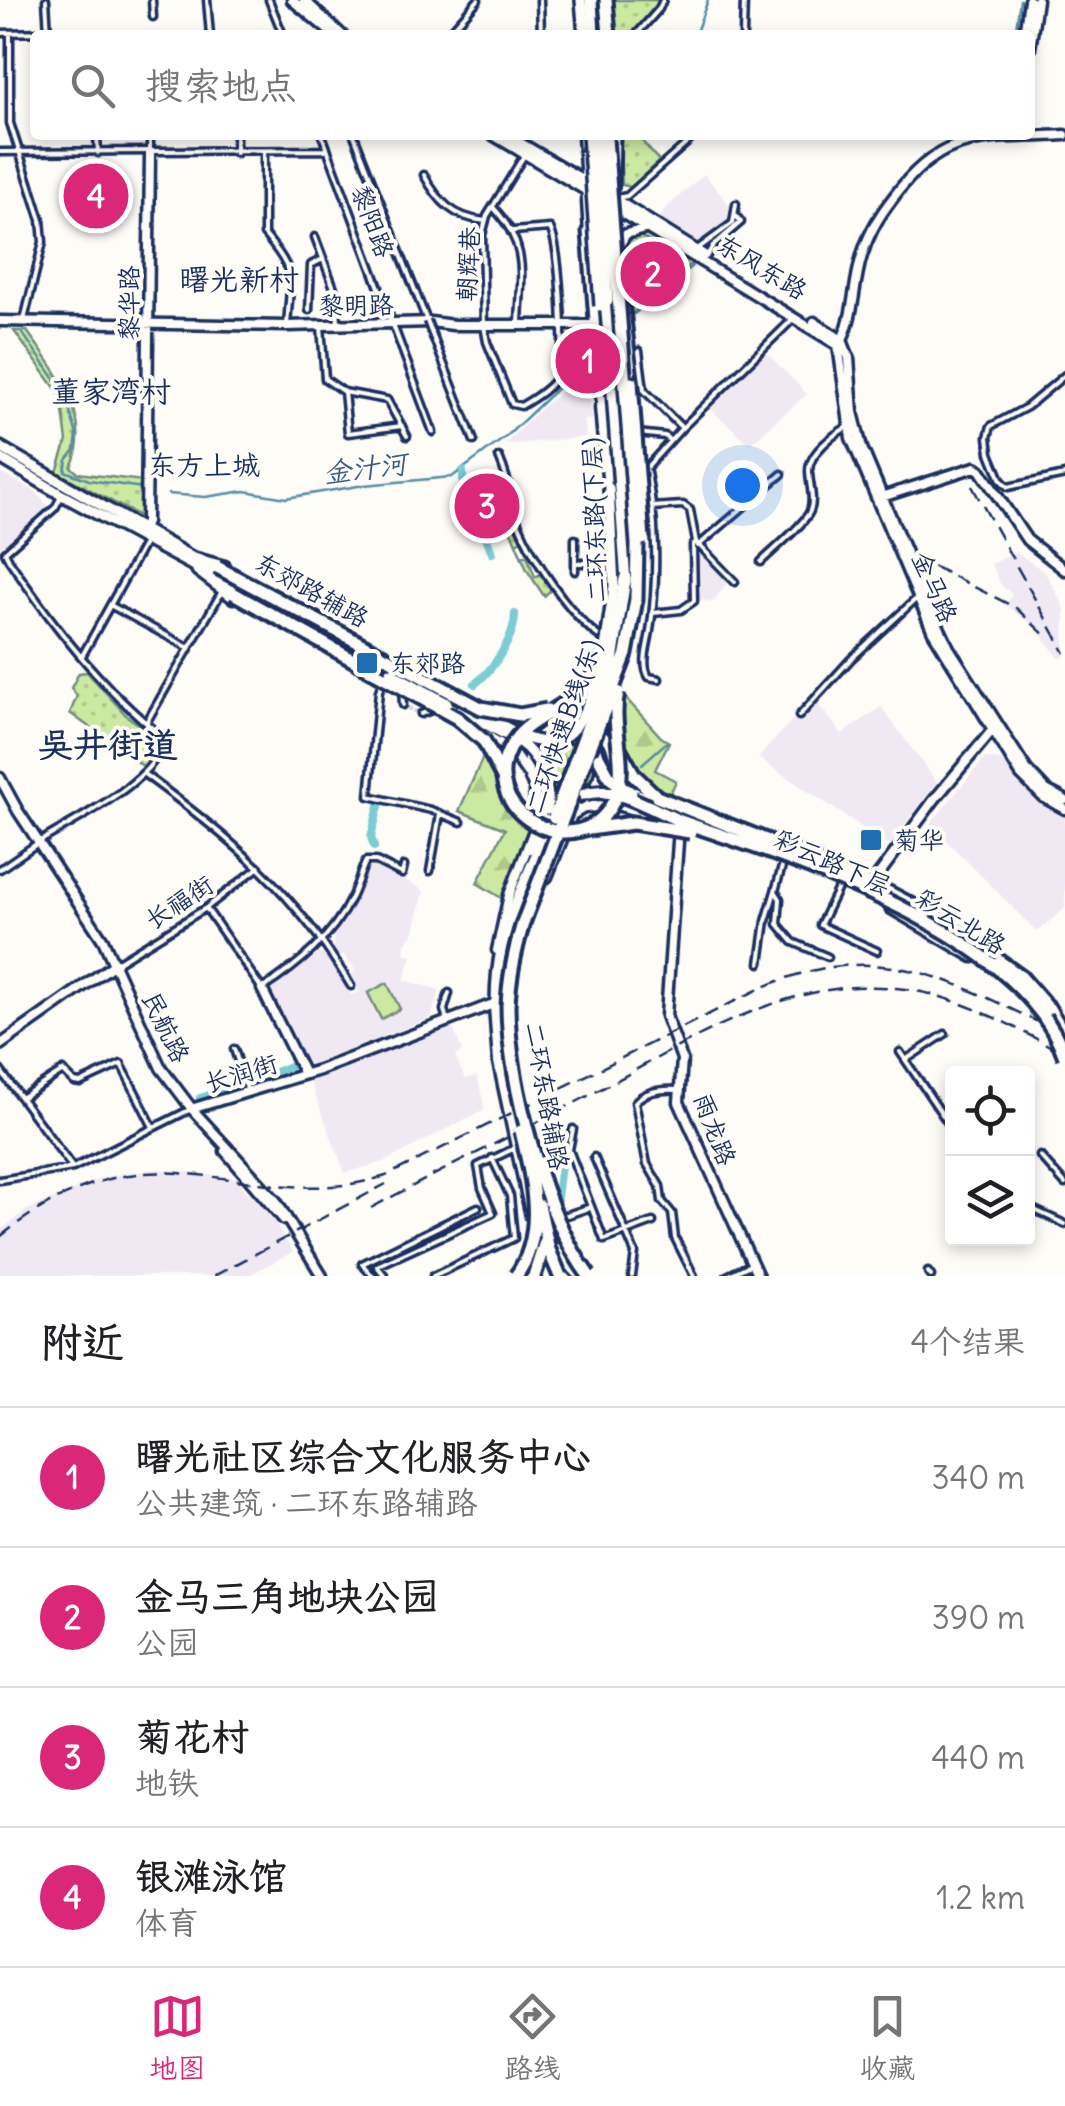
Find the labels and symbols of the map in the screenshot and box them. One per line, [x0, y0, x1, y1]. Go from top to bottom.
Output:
pin: 4 [64, 158, 128, 234]
street label: 黎阳路 [345, 180, 401, 262]
street label: 朝辉巷 [450, 226, 486, 302]
street label: 东风东路 [711, 228, 813, 306]
pin: 2 [620, 236, 686, 312]
district label: 曙光新村 [179, 260, 299, 298]
street label: 黎华路 [113, 265, 145, 341]
street label: 黎明路 [318, 288, 394, 322]
pin: 1 [556, 324, 620, 398]
district label: 董家湾村 [51, 372, 171, 410]
street label: 二环东路(下层) [575, 437, 613, 603]
water label: 金汁河 [321, 445, 413, 491]
district label: 东方上城 [148, 447, 260, 483]
your location [717, 460, 768, 511]
pin: 3 [454, 468, 520, 544]
street label: 东郊路辅路 [250, 546, 374, 634]
street label: 金马路 [905, 546, 965, 628]
street label: 二环快速B线(东) [518, 635, 608, 817]
place label: 东郊路 [390, 647, 465, 679]
marker: 东郊路 [354, 650, 380, 676]
district label: 吴井街道 [38, 722, 178, 766]
street label: 彩云路下层 [769, 822, 897, 902]
place label: 菊华 [894, 824, 944, 856]
marker: 菊华 [858, 827, 884, 853]
street label: 长福街 [139, 868, 219, 936]
street label: 彩云北路 [910, 881, 1012, 961]
street label: 民航路 [135, 986, 197, 1068]
street label: 二环东路辅路 [518, 1019, 576, 1173]
street label: 长润街 [200, 1047, 282, 1099]
street label: 雨龙路 [687, 1088, 743, 1170]

